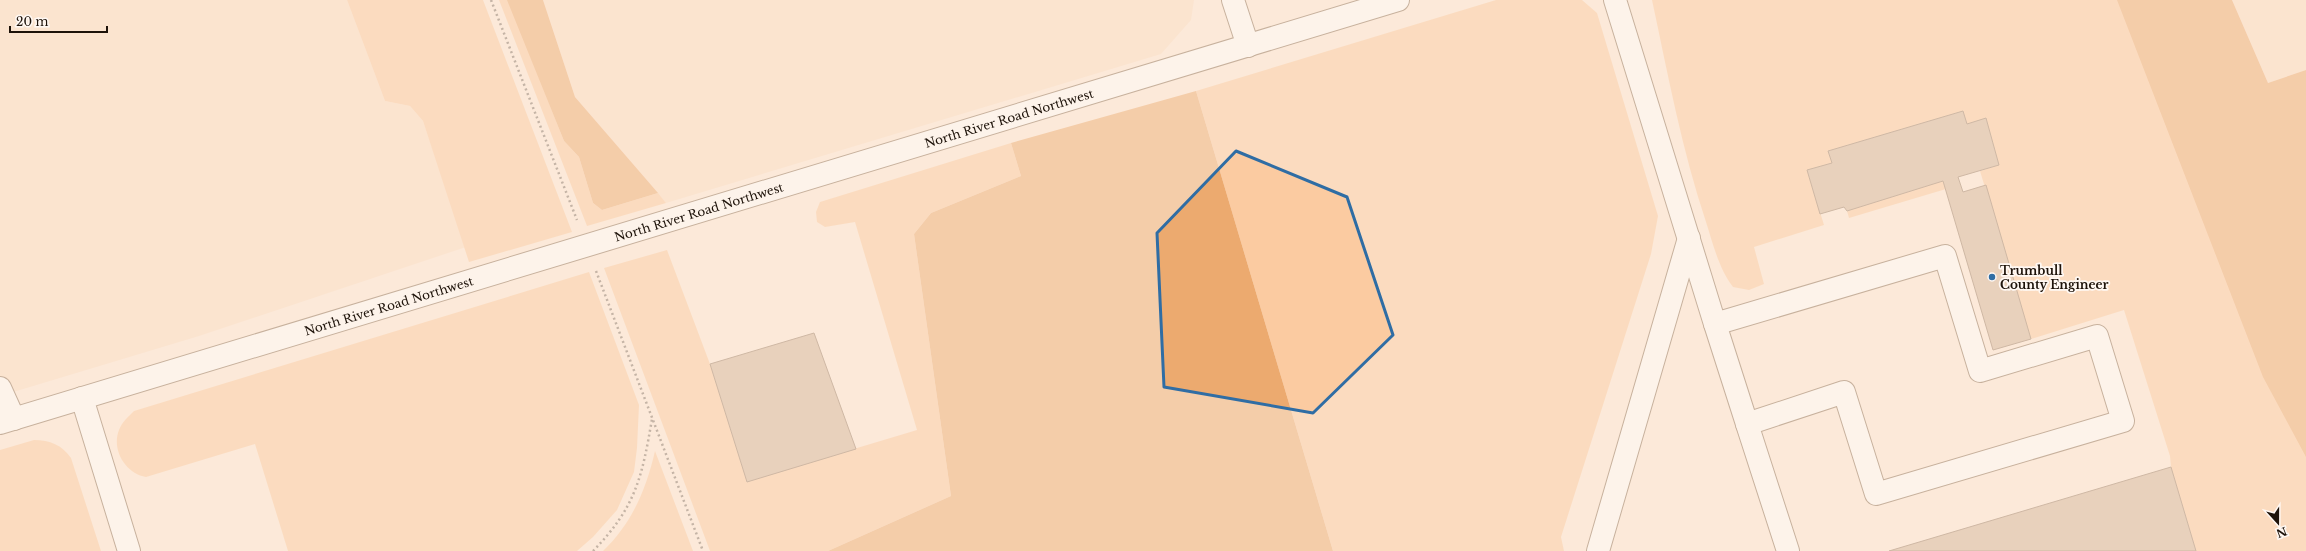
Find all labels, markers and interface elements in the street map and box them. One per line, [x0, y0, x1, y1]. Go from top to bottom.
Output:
scale bar [10, 8, 107, 34]
text: 20 m [16, 14, 48, 29]
street label: North River Road Northwest [923, 85, 1095, 150]
street label: North River Road Northwest [612, 179, 785, 244]
place label: Trumbull County Engineer [2000, 263, 2109, 292]
marker: Trumbull County Engineer [1987, 272, 1997, 282]
street label: North River Road Northwest [302, 273, 475, 338]
north arrow [2258, 503, 2298, 543]
text: N [2274, 524, 2289, 541]

